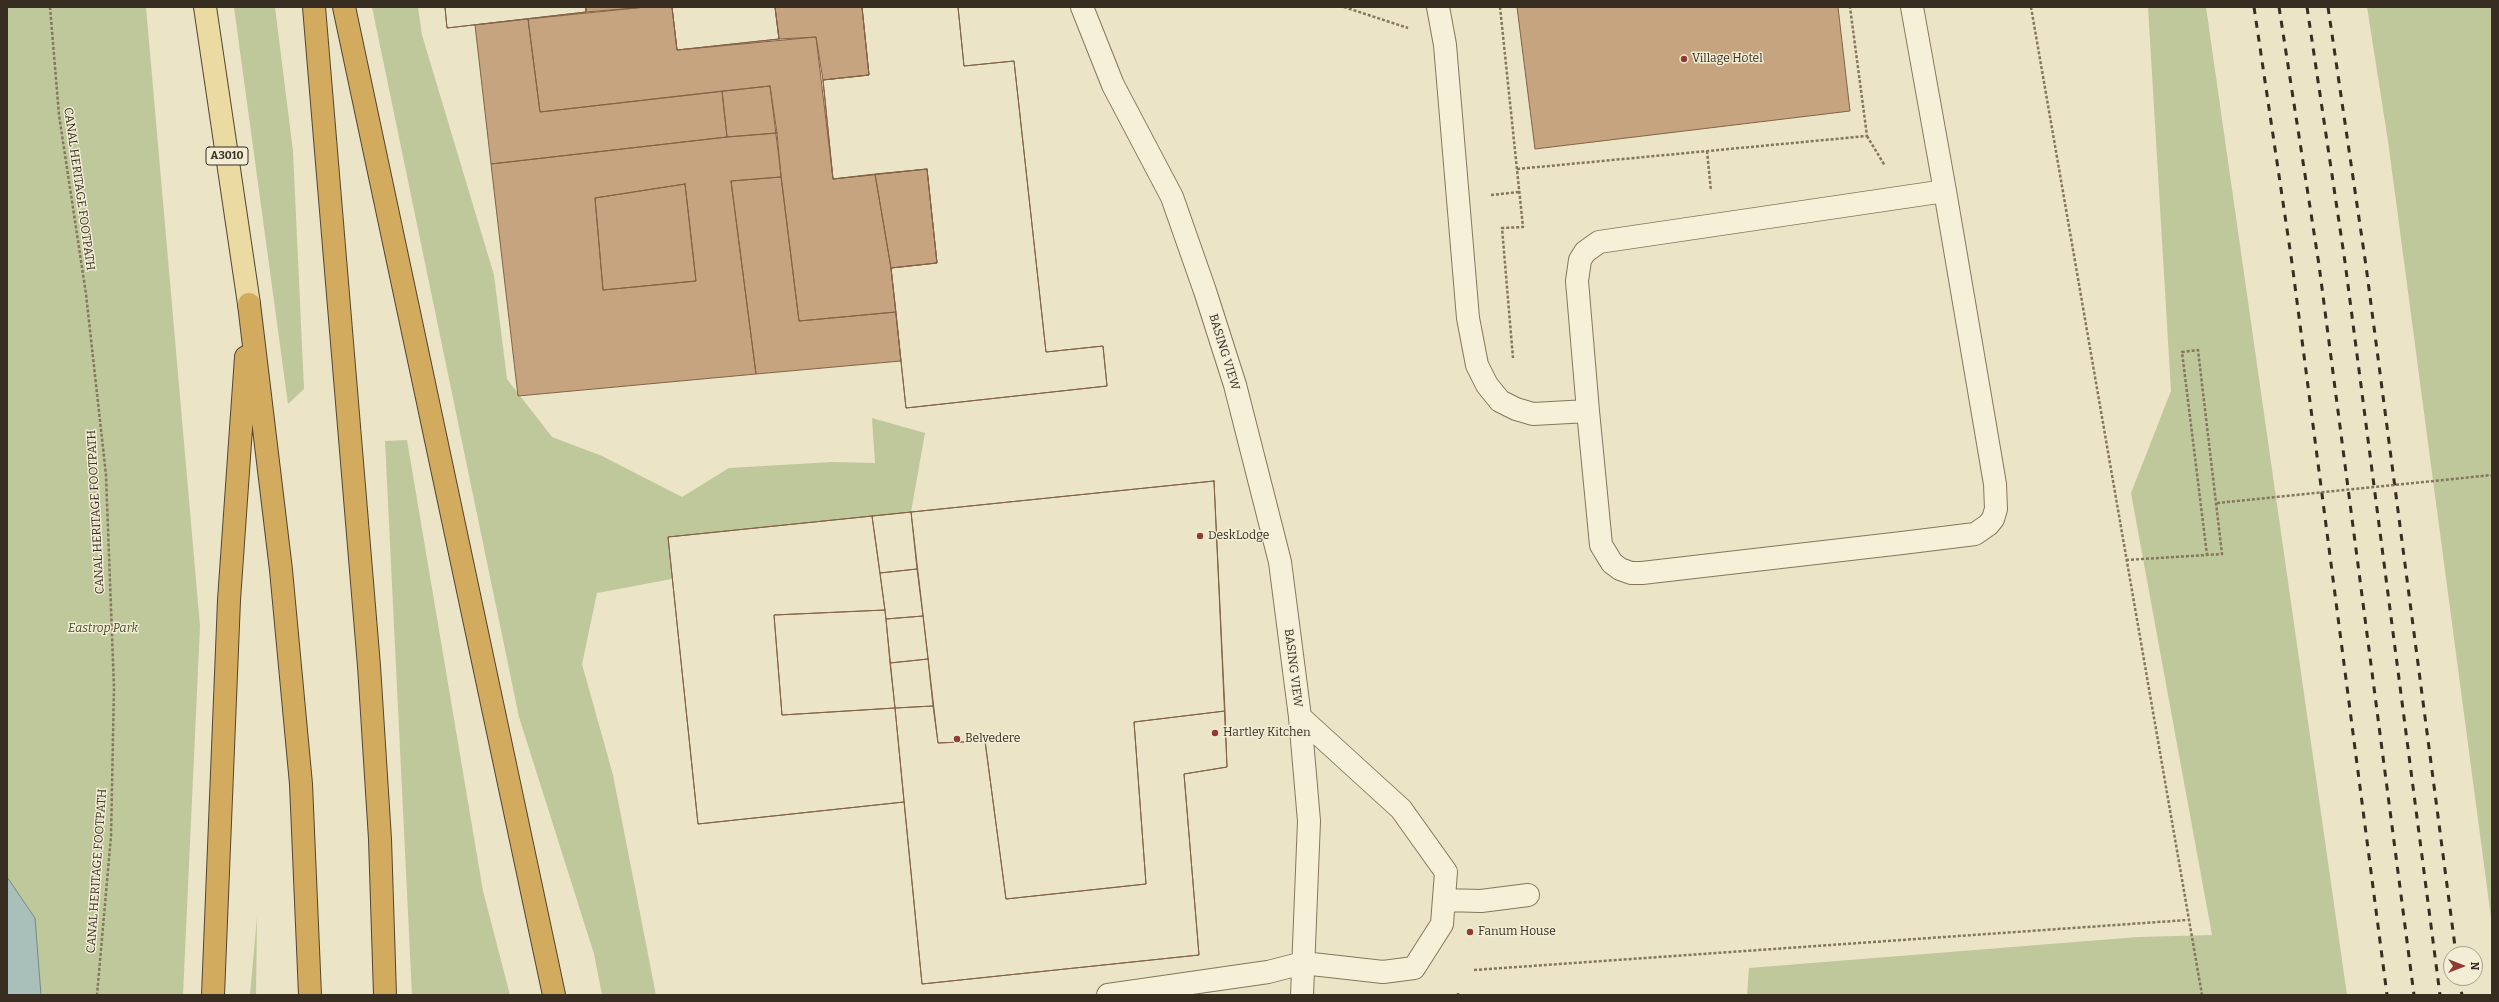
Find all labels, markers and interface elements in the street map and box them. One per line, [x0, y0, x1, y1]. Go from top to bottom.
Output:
place label: Village Hotel [1692, 52, 1763, 66]
marker: Village Hotel [1679, 54, 1689, 64]
street label: CANAL HERITAGE FOOTPATH [60, 106, 98, 272]
road number: A3010 [206, 147, 248, 165]
street label: BASING VIEW [1206, 312, 1242, 392]
street label: CANAL HERITAGE FOOTPATH [85, 429, 107, 595]
place label: DeskLodge [1208, 529, 1269, 543]
marker: DeskLodge [1195, 531, 1205, 541]
park label: Eastrop Park [68, 622, 138, 636]
street label: BASING VIEW [1281, 628, 1305, 708]
place label: Hartley Kitchen [1223, 726, 1311, 740]
marker: Hartley Kitchen [1210, 728, 1220, 738]
place label: Belvedere [965, 732, 1020, 746]
marker: Belvedere [952, 734, 962, 744]
street label: CANAL HERITAGE FOOTPATH [84, 788, 110, 954]
place label: Fanum House [1478, 925, 1556, 939]
marker: Fanum House [1465, 927, 1475, 937]
north arrow [2443, 946, 2483, 986]
text: N [2468, 962, 2481, 970]

